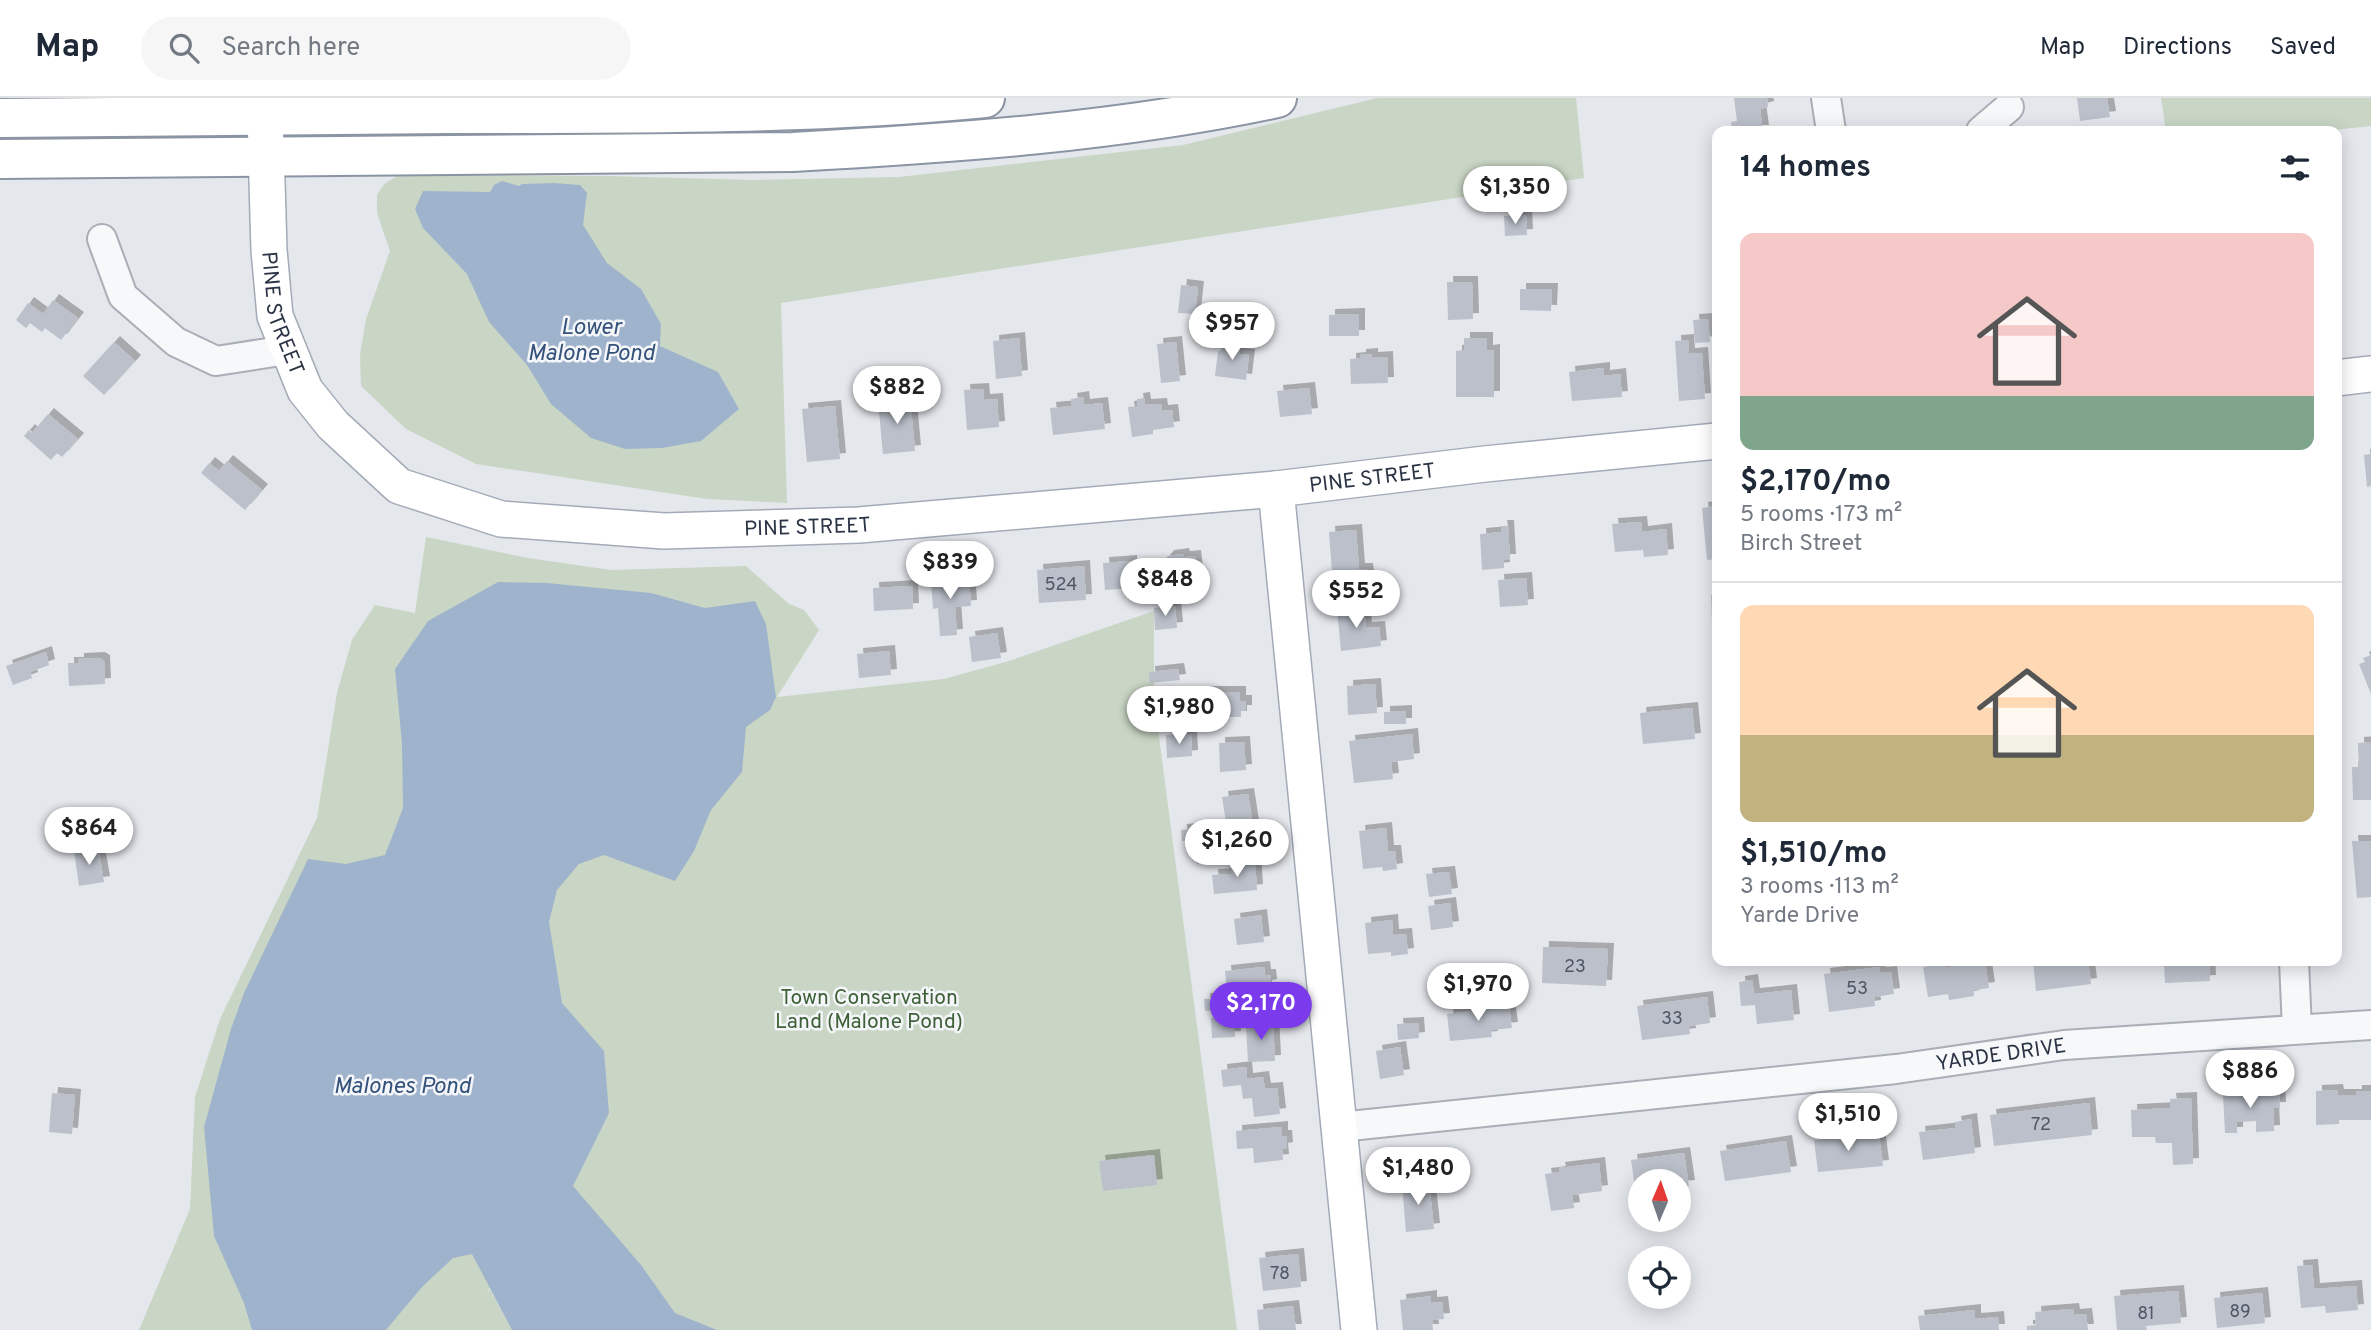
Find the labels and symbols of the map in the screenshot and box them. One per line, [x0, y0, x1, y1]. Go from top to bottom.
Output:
pin: $1,350 [1458, 166, 1572, 226]
street label: PINE STREET [254, 250, 309, 379]
pin: $957 [1191, 302, 1273, 362]
water label: Lower Malone Pond [528, 314, 656, 369]
pin: $882 [856, 366, 938, 426]
street label: PINE STREET [1308, 458, 1437, 500]
street label: PINE STREET [744, 512, 872, 544]
pin: $839 [909, 542, 991, 601]
pin: $848 [1124, 559, 1206, 618]
pin: $552 [1315, 570, 1397, 630]
house number: 524 [1044, 574, 1078, 597]
pin: $1,980 [1122, 686, 1236, 746]
pin: $864 [48, 808, 130, 867]
pin: $1,260 [1180, 820, 1294, 879]
house number: 23 [1564, 956, 1586, 979]
pin: $1,970 [1421, 964, 1535, 1023]
house number: 53 [1846, 978, 1868, 1001]
pin: $2,170 [1204, 982, 1318, 1042]
park label: Town Conservation Land (Malone Pond) [775, 985, 963, 1036]
house number: 33 [1661, 1008, 1683, 1031]
street label: YARDE DRIVE [1934, 1033, 2068, 1078]
pin: $886 [2209, 1051, 2291, 1110]
water label: Malones Pond [334, 1073, 472, 1102]
pin: $1,510 [1791, 1094, 1905, 1153]
house number: 72 [2031, 1114, 2051, 1137]
pin: $1,480 [1361, 1148, 1475, 1207]
north arrow [1628, 1169, 1690, 1232]
house number: 78 [1270, 1263, 1290, 1286]
house number: 89 [2229, 1301, 2251, 1324]
house number: 81 [2137, 1303, 2155, 1326]

